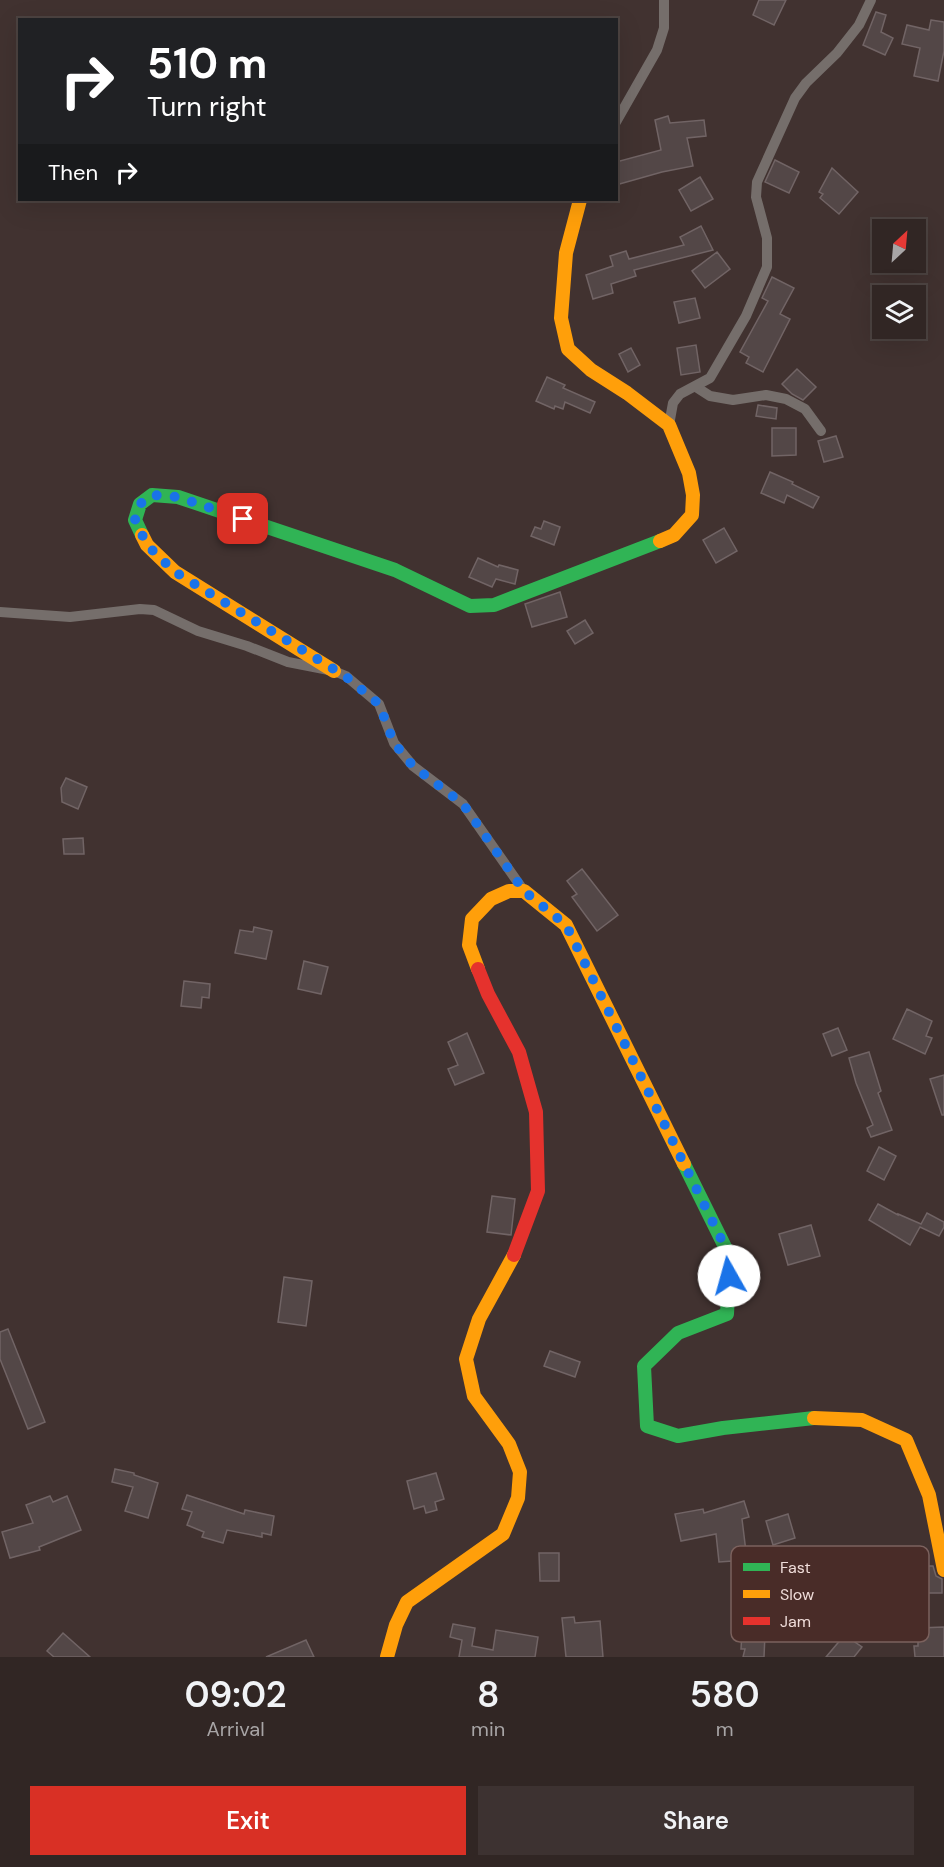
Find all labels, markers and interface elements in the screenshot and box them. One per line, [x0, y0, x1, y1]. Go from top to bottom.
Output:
text: 510 m [147, 36, 267, 91]
icon: right [48, 42, 126, 120]
text: Turn right [147, 89, 267, 124]
icon: right [110, 156, 143, 189]
text: Then [48, 158, 98, 187]
north arrow [872, 219, 926, 273]
map controls [872, 219, 926, 339]
button: layers [872, 285, 926, 339]
pin [217, 493, 268, 544]
icon: arrive [226, 502, 259, 535]
position arrow [697, 1244, 761, 1308]
legend [731, 1546, 929, 1642]
text: Fast [780, 1557, 811, 1578]
text: Slow [780, 1584, 814, 1605]
text: Jam [780, 1611, 811, 1632]
text: 09:02 [184, 1671, 287, 1718]
text: 8 [477, 1671, 499, 1718]
text: 580 [690, 1671, 760, 1718]
text: Arrival [206, 1716, 265, 1742]
text: min [471, 1716, 505, 1742]
text: m [716, 1716, 734, 1742]
button: Exit [30, 1786, 466, 1855]
button: Share [478, 1786, 914, 1855]

